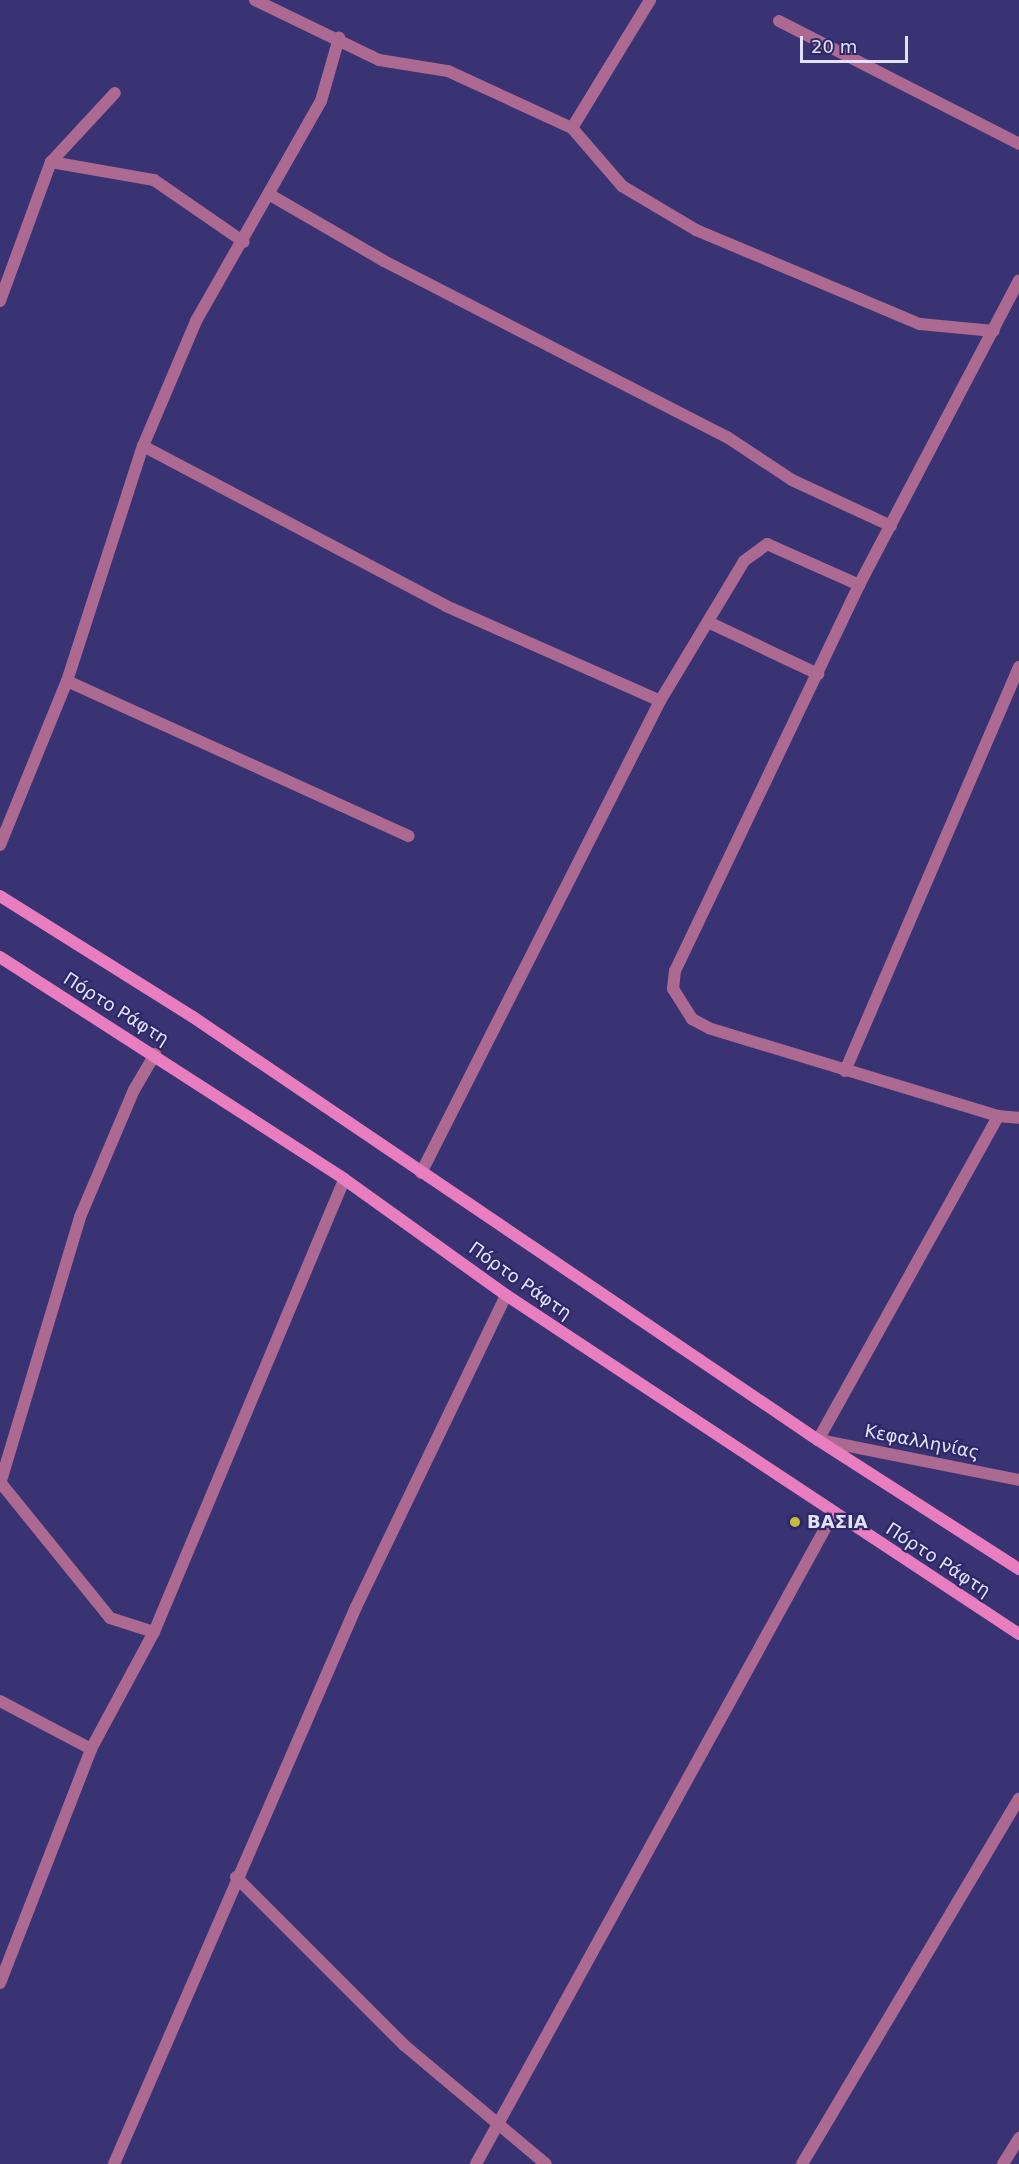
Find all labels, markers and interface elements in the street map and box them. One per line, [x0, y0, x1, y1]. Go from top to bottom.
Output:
scale bar [803, 24, 911, 62]
text: 20 m [811, 36, 857, 57]
street label: Πόρτο Ράφτη [59, 968, 173, 1050]
street label: Πόρτο Ράφτη [464, 1238, 576, 1324]
street label: Κεφαλληνίας [863, 1420, 981, 1464]
place label: ΒΑΣΙΑ [807, 1511, 868, 1533]
marker: ΒΑΣΙΑ [788, 1515, 802, 1529]
street label: Πόρτο Ράφτη [882, 1518, 994, 1602]

